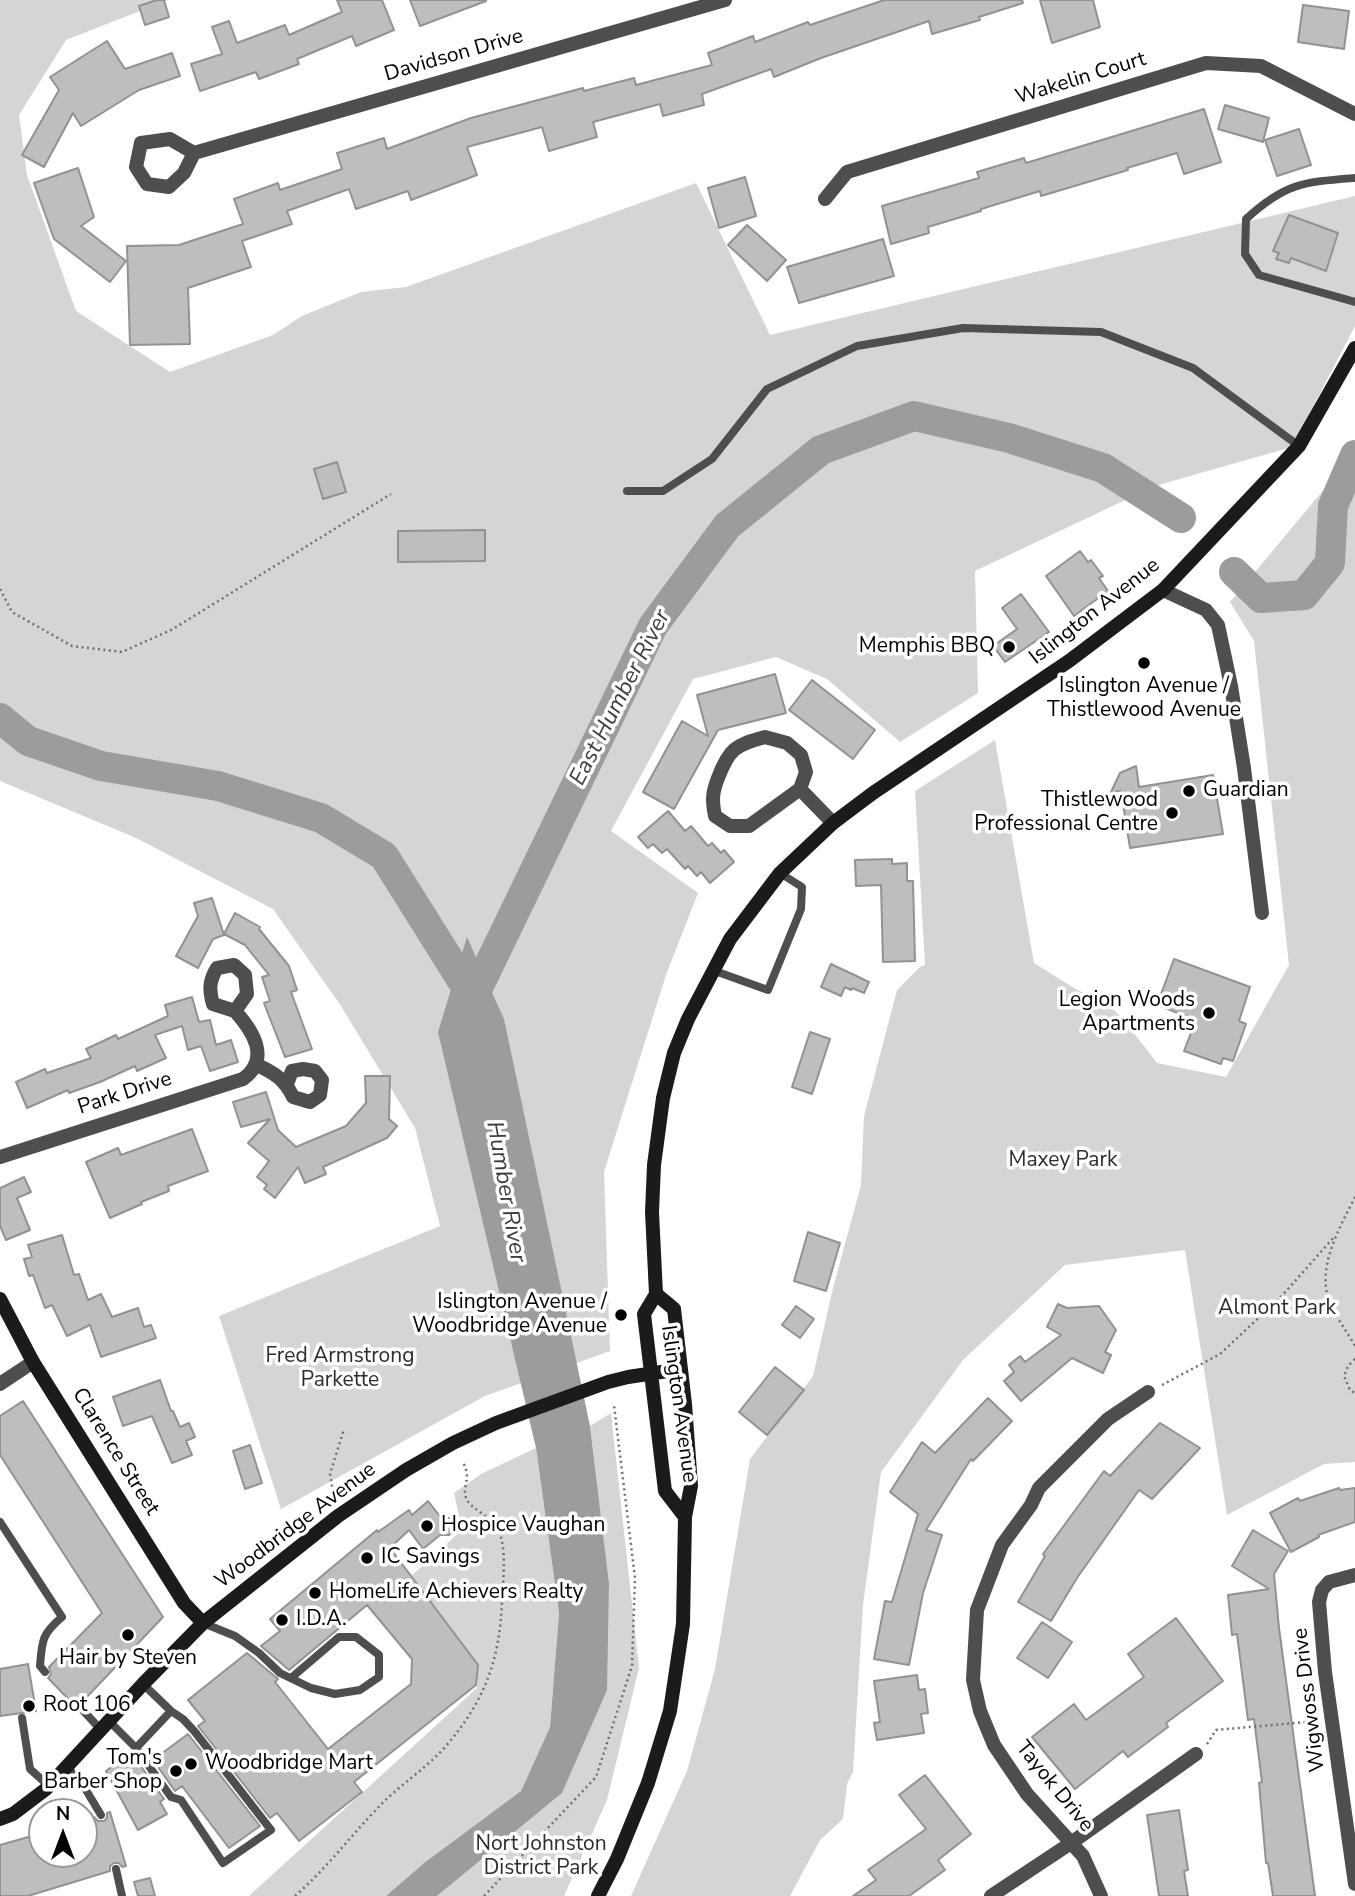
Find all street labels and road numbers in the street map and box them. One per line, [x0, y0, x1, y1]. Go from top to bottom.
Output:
street label: Davidson Drive [382, 24, 526, 88]
street label: Wakelin Court [1013, 47, 1149, 111]
street label: Islington Avenue [1025, 553, 1165, 671]
street label: Park Drive [75, 1067, 175, 1121]
street label: Islington Avenue [654, 1324, 702, 1484]
street label: Clarence Street [66, 1384, 164, 1520]
street label: Woodbridge Avenue [211, 1457, 381, 1595]
street label: Wigwoss Drive [1289, 1627, 1331, 1773]
street label: Tayok Drive [1010, 1736, 1098, 1838]

